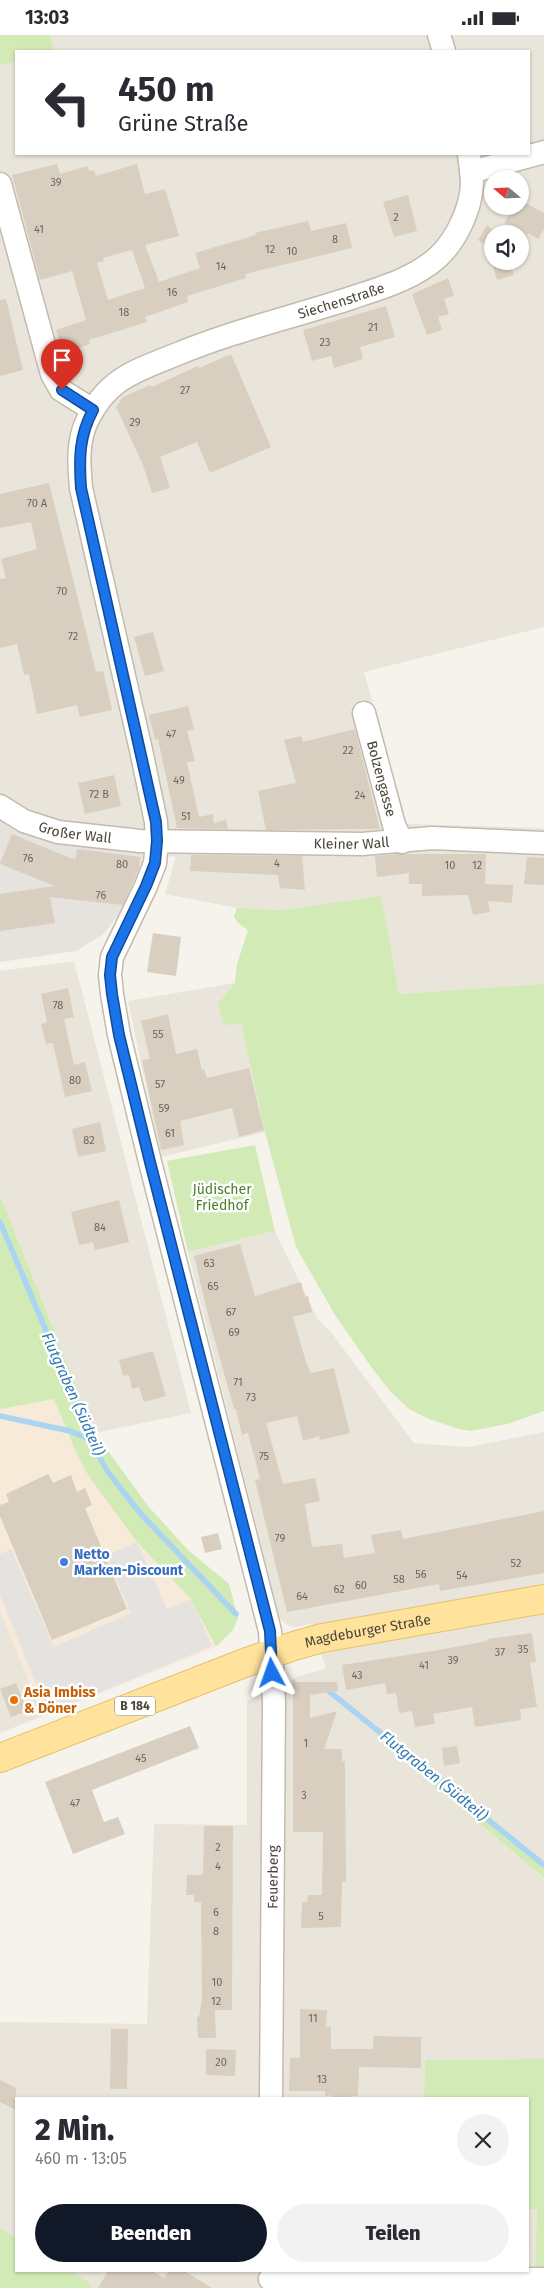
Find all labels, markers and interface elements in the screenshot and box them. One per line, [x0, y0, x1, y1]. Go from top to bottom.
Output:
text: 13:03 [25, 6, 69, 29]
text: 450 m [118, 68, 215, 110]
icon: left [35, 70, 100, 135]
text: Grüne Straße [118, 110, 249, 137]
north arrow [484, 170, 529, 215]
map controls [484, 170, 529, 270]
house number: 39 [50, 176, 62, 189]
house number: 2 [393, 211, 399, 224]
house number: 41 [34, 223, 44, 236]
button: sound [484, 225, 529, 270]
house number: 8 [332, 233, 338, 246]
house number: 12 [265, 243, 275, 256]
house number: 10 [287, 245, 297, 258]
house number: 14 [216, 260, 226, 273]
street label: Siechenstraße [296, 279, 387, 323]
house number: 16 [167, 286, 177, 299]
house number: 18 [119, 306, 129, 319]
house number: 21 [368, 321, 378, 334]
house number: 23 [320, 336, 330, 349]
pin [41, 339, 83, 390]
icon: arrive [48, 346, 76, 374]
house number: 27 [180, 384, 190, 397]
house number: 29 [129, 416, 141, 429]
house number: 70 A [27, 497, 48, 510]
house number: 70 [57, 585, 67, 598]
house number: 72 [68, 630, 78, 643]
house number: 47 [166, 728, 176, 741]
street label: Bolzengasse [363, 739, 399, 819]
house number: 22 [343, 744, 353, 757]
house number: 49 [173, 774, 185, 787]
house number: 72 B [89, 788, 109, 801]
house number: 24 [355, 789, 366, 802]
house number: 51 [181, 810, 191, 823]
street label: Großer Wall [36, 818, 112, 847]
street label: Kleiner Wall [313, 834, 390, 853]
house number: 76 [23, 852, 33, 865]
house number: 4 [274, 857, 280, 870]
house number: 80 [116, 858, 128, 871]
house number: 10 [445, 859, 455, 872]
house number: 12 [472, 859, 482, 872]
house number: 76 [96, 889, 106, 902]
house number: 78 [53, 999, 63, 1012]
house number: 55 [153, 1028, 164, 1041]
house number: 80 [69, 1074, 81, 1087]
house number: 57 [155, 1078, 165, 1091]
house number: 59 [158, 1102, 170, 1115]
house number: 61 [165, 1127, 175, 1140]
house number: 82 [83, 1134, 95, 1147]
park label: Jüdischer Friedhof [192, 1181, 252, 1214]
house number: 84 [94, 1221, 106, 1234]
house number: 63 [203, 1257, 215, 1270]
house number: 65 [207, 1280, 219, 1293]
house number: 67 [226, 1306, 236, 1319]
house number: 69 [228, 1326, 240, 1339]
water label: Flutgraben (Südteil) [38, 1330, 108, 1459]
house number: 71 [233, 1376, 243, 1389]
house number: 73 [246, 1391, 256, 1404]
house number: 75 [259, 1450, 270, 1463]
house number: 79 [275, 1532, 285, 1545]
place label: Netto Marken-Discount [74, 1546, 184, 1579]
marker: Netto Marken-Discount [58, 1556, 70, 1568]
house number: 52 [511, 1557, 521, 1570]
house number: 56 [415, 1568, 427, 1581]
house number: 54 [456, 1569, 468, 1582]
house number: 58 [393, 1573, 405, 1586]
house number: 60 [355, 1579, 367, 1592]
house number: 62 [333, 1583, 345, 1596]
house number: 64 [296, 1590, 308, 1603]
street label: Magdeburger Straße [303, 1611, 432, 1652]
house number: 35 [518, 1643, 529, 1656]
position arrow [245, 1646, 297, 1698]
house number: 37 [495, 1646, 505, 1659]
house number: 39 [447, 1654, 459, 1667]
house number: 41 [419, 1659, 429, 1672]
house number: 43 [351, 1669, 363, 1682]
place label: Asia Imbiss & Döner [23, 1684, 96, 1717]
marker: Asia Imbiss & Döner [8, 1694, 20, 1706]
road number: B 184 [115, 1697, 155, 1715]
water label: Flutgraben (Südteil) [377, 1727, 492, 1825]
house number: 1 [304, 1737, 308, 1750]
house number: 45 [135, 1752, 147, 1765]
house number: 3 [301, 1789, 307, 1802]
house number: 47 [70, 1797, 80, 1810]
house number: 2 [215, 1841, 221, 1854]
street label: Feuerberg [264, 1844, 282, 1909]
house number: 4 [215, 1860, 221, 1873]
house number: 6 [213, 1906, 219, 1919]
house number: 5 [318, 1910, 324, 1923]
house number: 8 [213, 1925, 219, 1938]
house number: 10 [212, 1976, 222, 1989]
house number: 12 [211, 1995, 221, 2008]
house number: 11 [308, 2012, 318, 2025]
house number: 20 [215, 2056, 227, 2069]
house number: 13 [317, 2073, 327, 2086]
text: 2 Min. [35, 2112, 114, 2148]
button: close [457, 2114, 509, 2166]
text: 460 m · 13:05 [35, 2149, 127, 2168]
button: Beenden [35, 2204, 267, 2262]
button: Teilen [277, 2204, 509, 2262]

